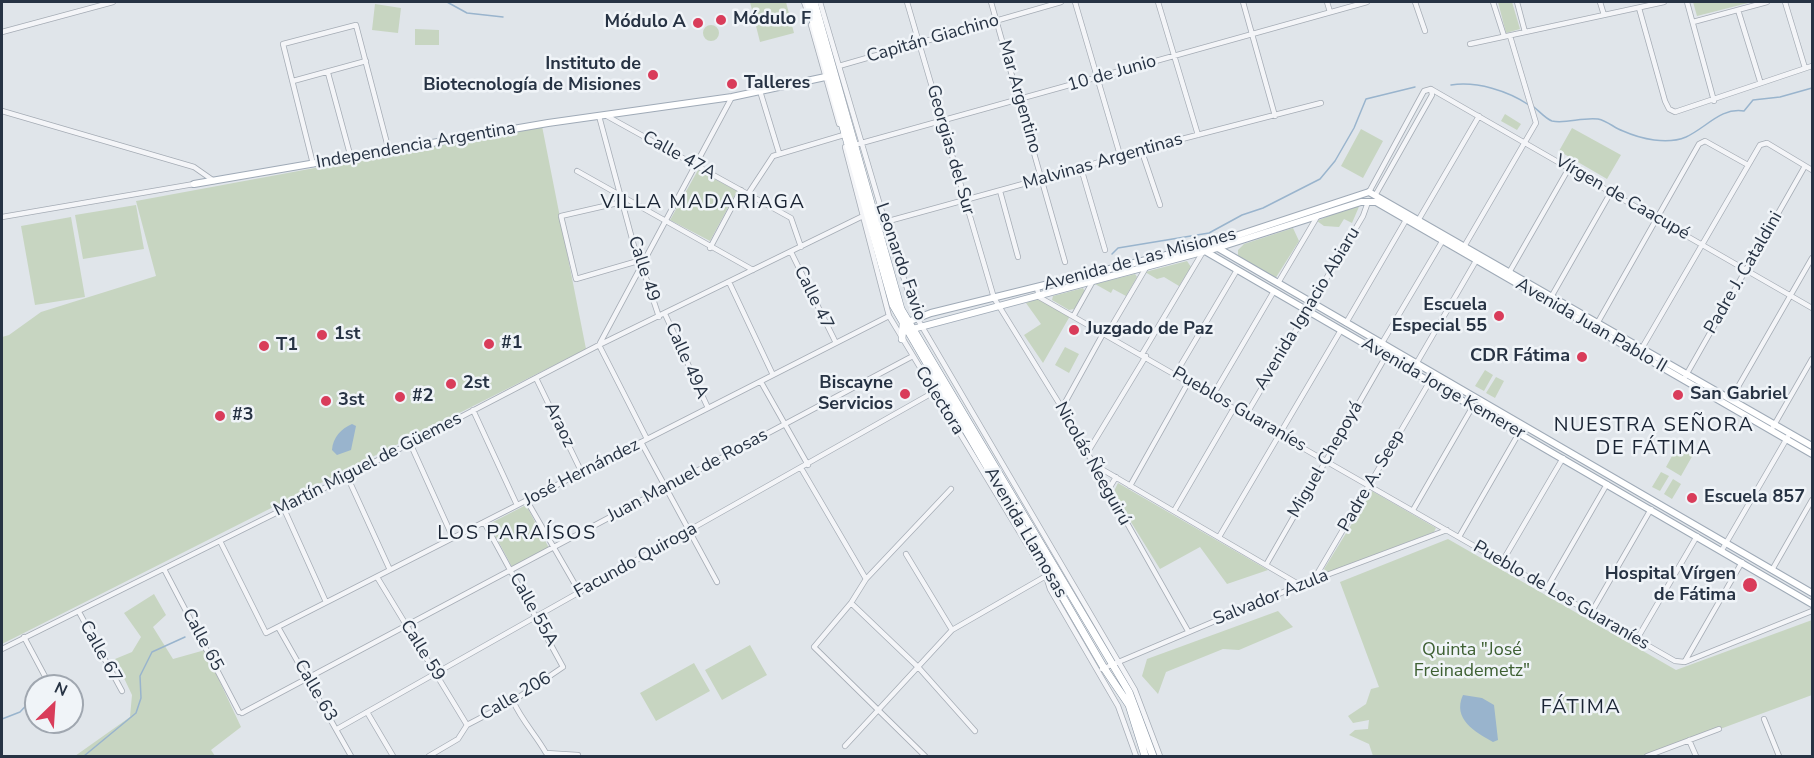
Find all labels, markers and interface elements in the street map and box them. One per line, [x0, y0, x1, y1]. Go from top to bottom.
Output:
place label: Módulo F [733, 9, 811, 31]
street label: Capitán Giachino [864, 10, 1002, 68]
place label: Módulo A [605, 12, 686, 34]
marker: Módulo F [714, 13, 728, 27]
marker: Módulo A [691, 16, 705, 30]
street label: Mar Argentino [993, 38, 1045, 156]
street label: 10 de Junio [1065, 51, 1159, 97]
place label: Instituto de Biotecnología de Misiones [423, 54, 641, 97]
marker: Instituto de Biotecnología de Misiones [646, 68, 660, 82]
place label: Talleres [744, 73, 810, 95]
marker: Talleres [725, 77, 739, 91]
street label: Georgias del Sur [921, 83, 979, 217]
street label: Independencia Argentina [315, 118, 517, 174]
street label: Calle 47A [638, 127, 720, 185]
street label: Malvinas Argentinas [1021, 129, 1185, 195]
street label: Vírgen de Caacupé [1551, 151, 1693, 245]
district label: VILLA MADARIAGA [600, 191, 806, 215]
street label: Leonardo Favio [870, 200, 930, 324]
street label: Padre J. Cataldini [1700, 208, 1788, 338]
street label: Avenida de Las Misiones [1041, 224, 1239, 296]
street label: Avenida Ignacio Abiaru [1251, 224, 1365, 394]
street label: Calle 49 [622, 233, 664, 305]
street label: Calle 47 [788, 263, 838, 333]
street label: Avenida Juan Pablo II [1512, 274, 1670, 378]
place label: Escuela Especial 55 [1392, 295, 1487, 338]
marker: Escuela Especial 55 [1492, 309, 1506, 323]
place label: Juzgado de Paz [1086, 319, 1213, 341]
street label: Calle 49A [660, 320, 712, 402]
marker: Juzgado de Paz [1067, 323, 1081, 337]
place label: 1st [334, 324, 360, 346]
marker: 1st [315, 328, 329, 342]
place label: #1 [501, 333, 523, 355]
street label: Avenida Jorge Kemerer [1357, 333, 1529, 445]
place label: T1 [276, 335, 298, 357]
marker: #1 [482, 337, 496, 351]
marker: T1 [257, 339, 271, 353]
place label: CDR Fátima [1470, 346, 1570, 368]
marker: CDR Fátima [1575, 350, 1589, 364]
street label: Colectora [910, 363, 968, 439]
street label: Pueblos Guaraníes [1168, 363, 1310, 457]
place label: 2st [463, 373, 489, 395]
place label: Biscayne Servicios [818, 373, 893, 416]
marker: 2st [444, 377, 458, 391]
place label: San Gabriel [1690, 384, 1788, 406]
place label: #2 [412, 386, 434, 408]
marker: Biscayne Servicios [898, 387, 912, 401]
marker: San Gabriel [1671, 388, 1685, 402]
place label: 3st [338, 390, 364, 412]
marker: #2 [393, 390, 407, 404]
marker: 3st [319, 394, 333, 408]
street label: Miguel Chepoyá [1284, 398, 1368, 522]
street label: Araoz [539, 399, 579, 451]
street label: Nicolás Ñeeguirú [1049, 399, 1135, 529]
place label: #3 [232, 405, 254, 427]
street label: Martín Miguel de Güemes [270, 408, 466, 522]
marker: #3 [213, 409, 227, 423]
district label: NUESTRA SEÑORA DE FÁTIMA [1554, 414, 1754, 461]
street label: Juan Manuel de Rosas [604, 425, 772, 527]
street label: Padre A. Seep [1334, 426, 1410, 536]
street label: José Hernández [521, 435, 643, 511]
street label: Avenida Llamosas [979, 464, 1071, 602]
place label: Escuela 857 [1704, 487, 1805, 509]
marker: Escuela 857 [1685, 491, 1699, 505]
street label: Facundo Quiroga [571, 518, 701, 604]
district label: LOS PARAÍSOS [437, 522, 597, 546]
street label: Pueblo de Los Guaraníes [1469, 537, 1653, 655]
place label: Hospital Vírgen de Fátima [1605, 564, 1736, 606]
street label: Salvador Azula [1210, 565, 1332, 631]
street label: Calle 55A [504, 569, 562, 651]
marker: Hospital Vírgen de Fátima [1741, 576, 1759, 594]
street label: Calle 65 [177, 605, 227, 675]
street label: Calle 67 [74, 617, 126, 687]
street label: Calle 59 [395, 617, 449, 685]
park label: Quinta "José Freinademetz" [1414, 640, 1530, 682]
street label: Calle 63 [289, 656, 341, 726]
street label: Calle 206 [477, 668, 555, 726]
north arrow [24, 674, 84, 734]
text: N [51, 677, 71, 702]
district label: FÁTIMA [1541, 696, 1621, 720]

